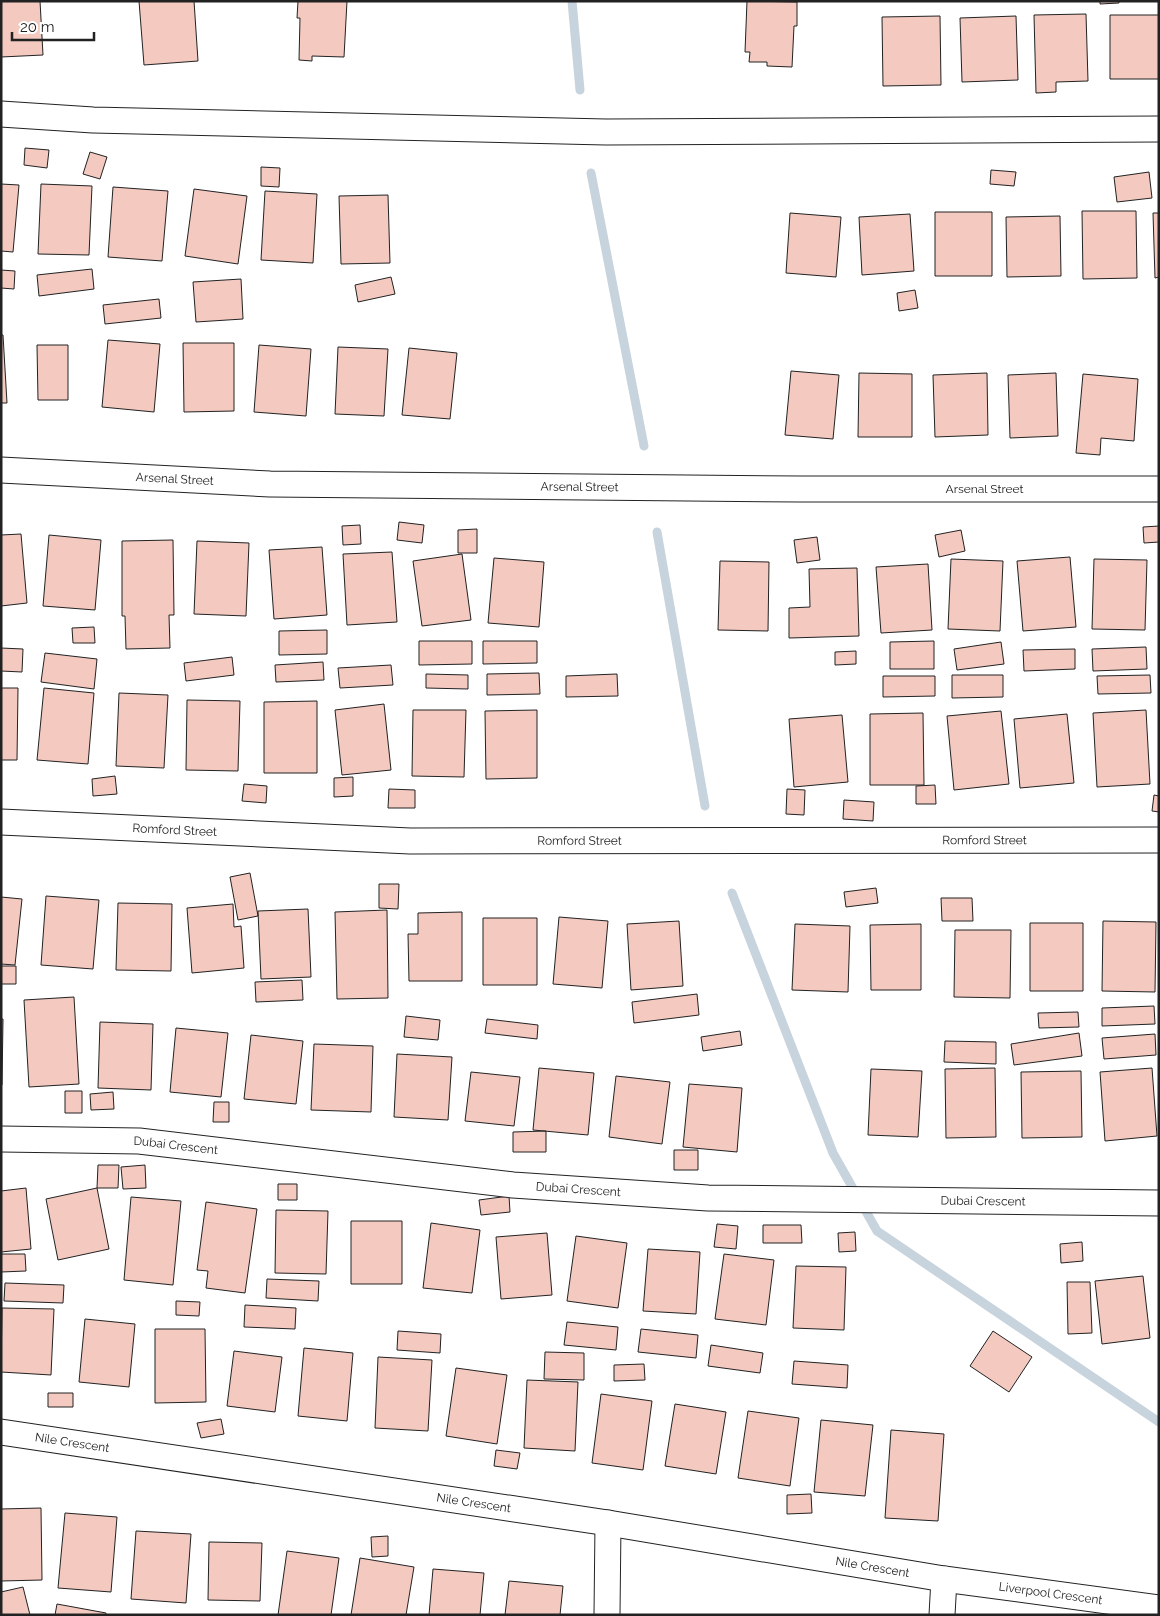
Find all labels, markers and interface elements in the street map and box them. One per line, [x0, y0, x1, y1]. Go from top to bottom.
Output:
scale bar [12, 10, 95, 42]
text: 20 m [20, 18, 55, 36]
street label: Arsenal Street [135, 470, 214, 488]
street label: Arsenal Street [541, 480, 619, 494]
street label: Arsenal Street [946, 482, 1024, 496]
street label: Romford Street [132, 821, 217, 839]
street label: Romford Street [942, 833, 1027, 847]
street label: Romford Street [537, 834, 622, 848]
street label: Dubai Crescent [133, 1134, 219, 1157]
street label: Dubai Crescent [535, 1180, 621, 1199]
street label: Dubai Crescent [940, 1194, 1026, 1209]
street label: Nile Crescent [34, 1430, 110, 1455]
street label: Nile Crescent [436, 1490, 512, 1515]
street label: Nile Crescent [834, 1554, 911, 1580]
street label: Liverpool Crescent [998, 1579, 1103, 1607]

